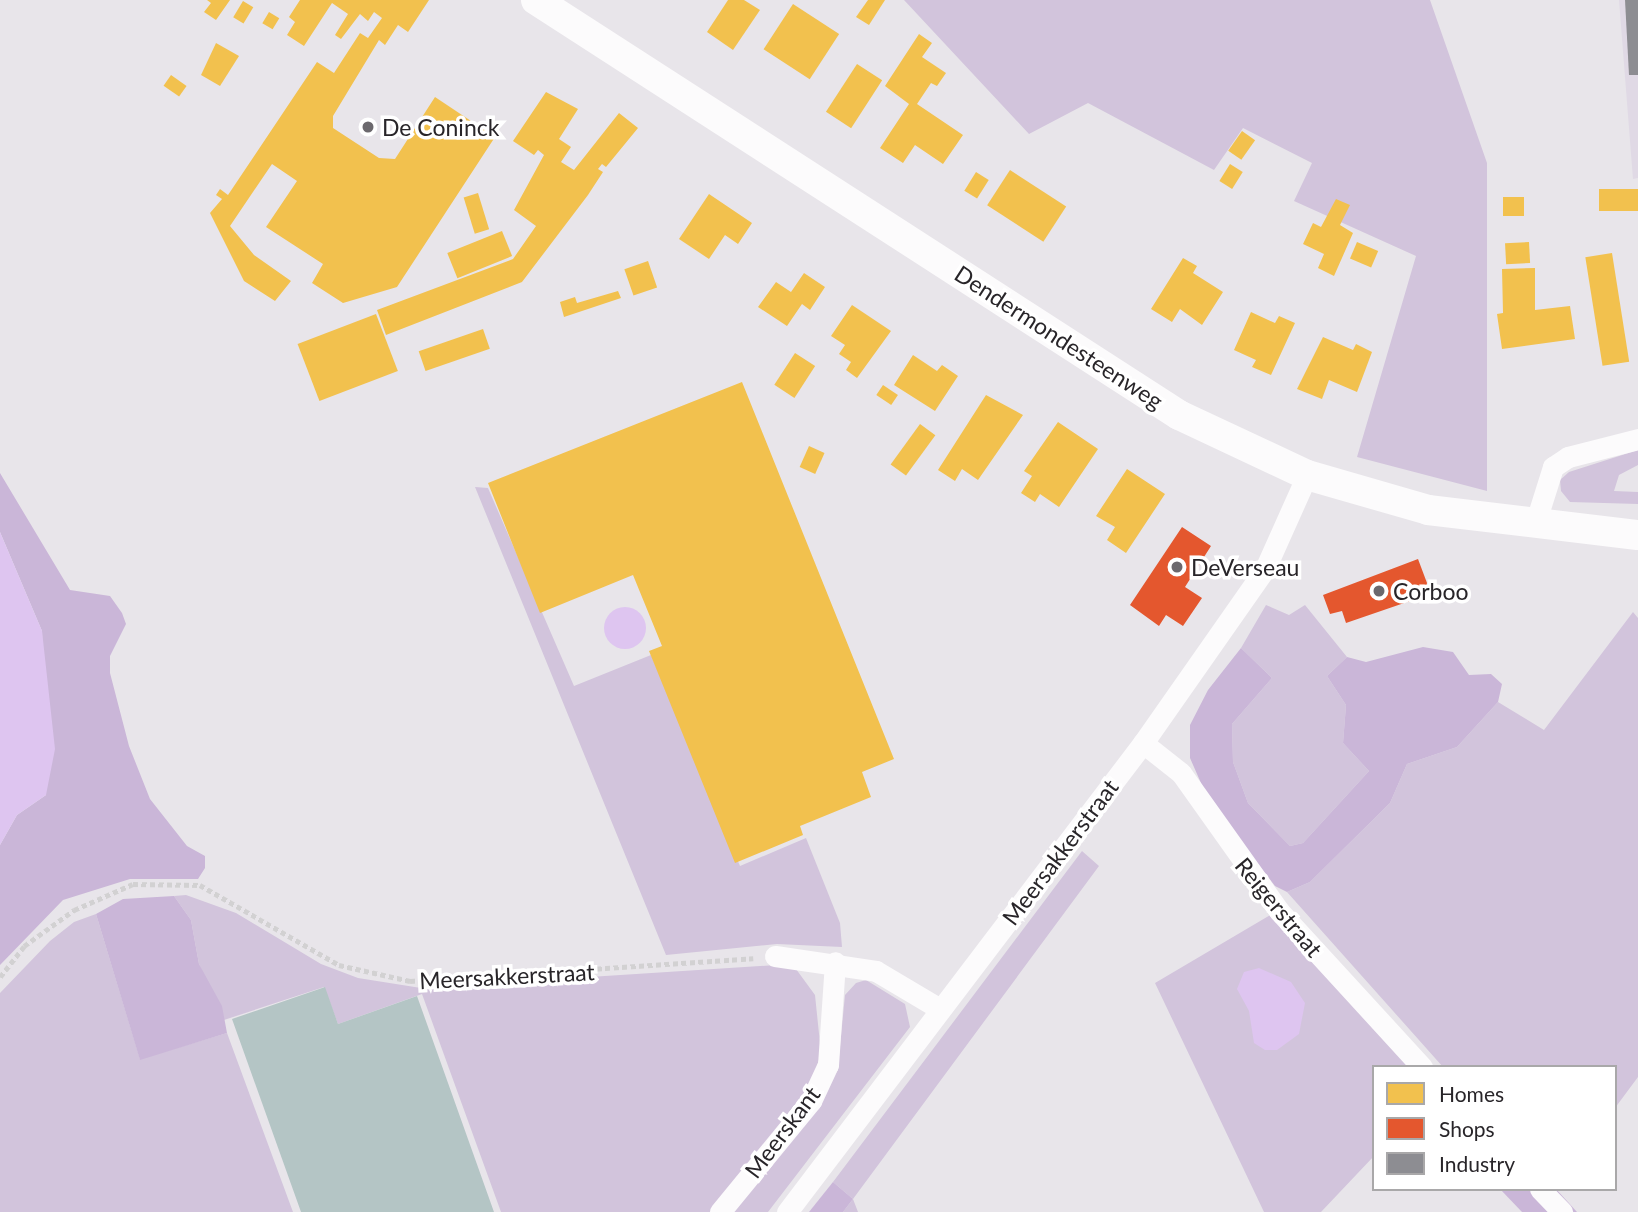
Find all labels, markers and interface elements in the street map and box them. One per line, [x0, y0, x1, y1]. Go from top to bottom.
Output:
place label: De Coninck [382, 113, 499, 141]
marker: De Coninck [360, 119, 376, 135]
street label: Dendermondesteenweg [950, 259, 1168, 415]
place label: DeVerseau [1191, 553, 1299, 581]
marker: DeVerseau [1169, 559, 1185, 575]
place label: Corboo [1393, 577, 1469, 605]
marker: Corboo [1371, 583, 1387, 599]
street label: Meersakkerstraat [996, 774, 1124, 930]
street label: Reigerstraat [1230, 852, 1328, 962]
street label: Meersakkerstraat [419, 958, 595, 994]
legend [1372, 1065, 1617, 1191]
street label: Meerskant [739, 1081, 825, 1183]
text: Homes [1439, 1081, 1504, 1106]
text: Shops [1439, 1116, 1495, 1141]
text: Industry [1439, 1151, 1515, 1176]

